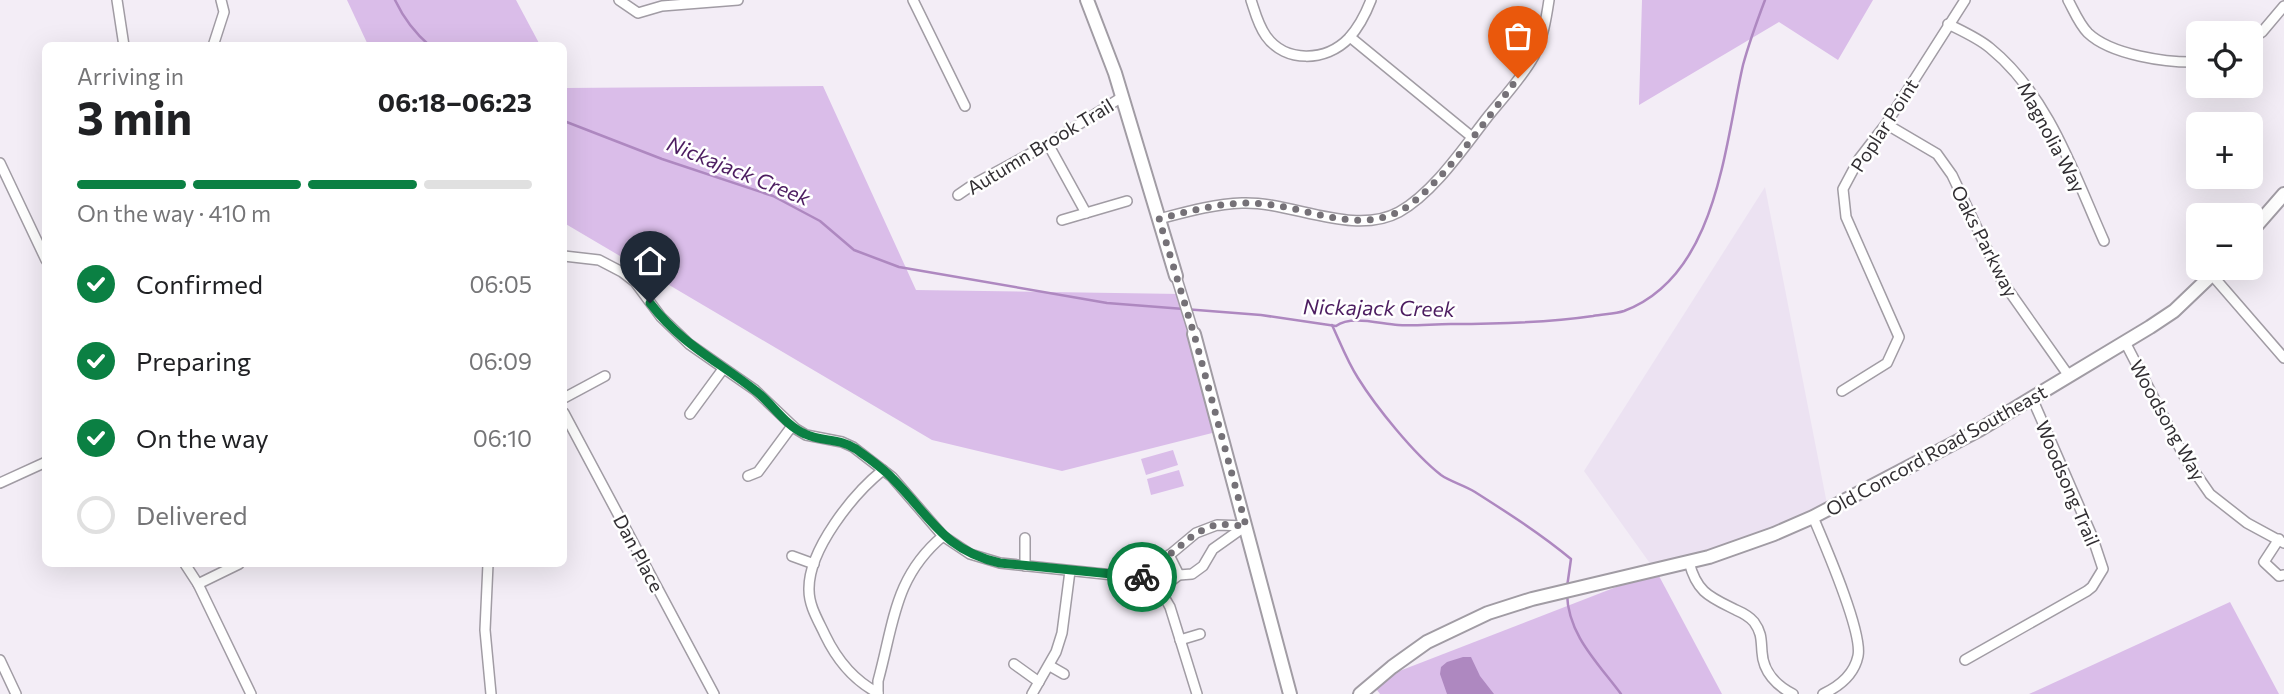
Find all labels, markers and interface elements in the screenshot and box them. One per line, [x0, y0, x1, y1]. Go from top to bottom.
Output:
pin [1488, 6, 1548, 78]
icon: bag [1499, 17, 1537, 55]
map controls [2186, 21, 2263, 280]
button: locate [2186, 21, 2263, 98]
text: Arriving in [77, 62, 184, 90]
street label: Poplar Point [1845, 74, 1923, 176]
street label: Magnolia Way [2013, 78, 2091, 196]
text: 06:18–06:23 [378, 86, 532, 117]
text: 3 min [77, 88, 192, 144]
street label: Autumn Brook Trail [963, 93, 1117, 199]
button: + [2186, 112, 2263, 189]
water label: Nickajack Creek [664, 130, 815, 210]
street label: Oaks Parkway [1947, 181, 2023, 301]
text: On the way · 410 m [77, 199, 271, 227]
button: − [2186, 203, 2263, 280]
pin [620, 231, 680, 303]
icon: home [631, 242, 669, 280]
icon: check [77, 265, 115, 303]
text: Confirmed [136, 268, 263, 299]
text: 06:05 [469, 270, 532, 298]
water label: Nickajack Creek [1303, 293, 1456, 321]
icon: check [77, 342, 115, 380]
text: Preparing [136, 345, 251, 376]
text: 06:09 [469, 347, 532, 375]
street label: Woodsong Way [2125, 356, 2211, 485]
street label: Old Concord Road Southeast [1822, 379, 2051, 520]
street label: Woodsong Trail [2031, 417, 2105, 549]
icon: check [77, 419, 115, 457]
text: On the way [136, 422, 269, 453]
text: 06:10 [473, 424, 532, 452]
text: Delivered [136, 499, 247, 530]
street label: Dan Place [609, 510, 669, 596]
courier [1107, 542, 1177, 612]
icon: bike [1123, 558, 1161, 596]

